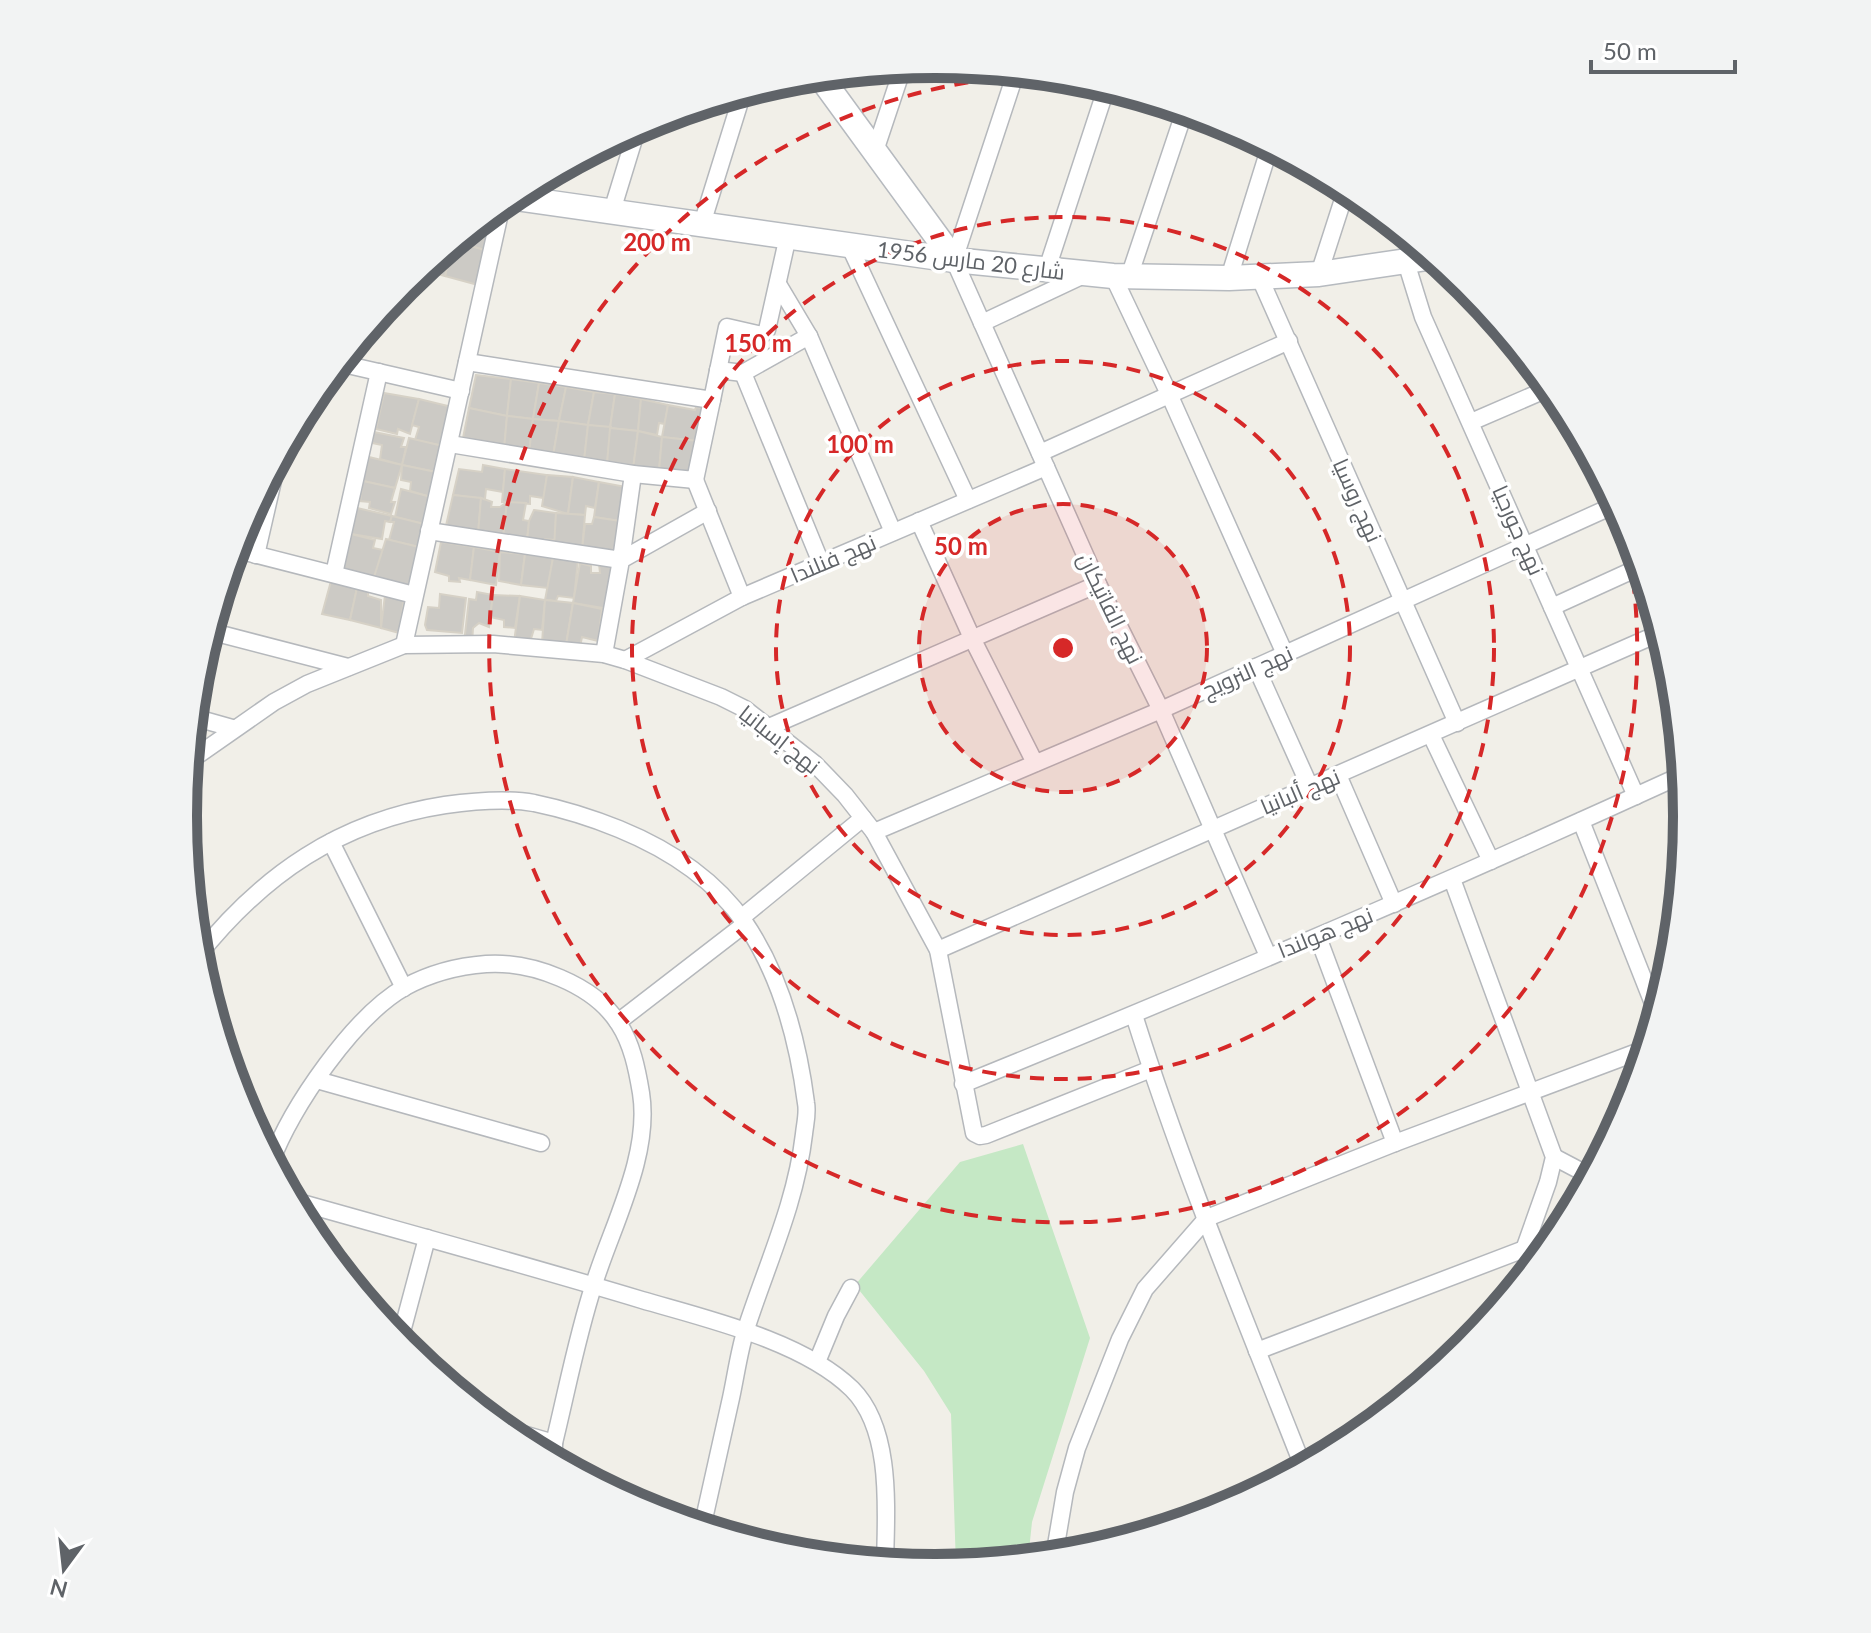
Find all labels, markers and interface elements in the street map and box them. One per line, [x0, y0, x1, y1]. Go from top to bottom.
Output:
scale bar [1591, 24, 1735, 74]
text: 50 m [1603, 36, 1657, 65]
text: 200 m [623, 227, 691, 256]
street label: شارع 20 مارس 1956 [875, 235, 1067, 287]
text: 150 m [724, 328, 792, 357]
text: 100 m [826, 429, 894, 458]
street label: نهج روسيا [1326, 454, 1388, 547]
street label: نهج جورجيا [1485, 481, 1551, 580]
street label: نهج فنلندا [786, 528, 881, 590]
text: 50 m [934, 531, 988, 560]
street label: نهج الفاتيكان [1071, 548, 1150, 669]
centre of rings [1049, 634, 1077, 662]
street label: نهج النرويج [1197, 639, 1297, 705]
street label: نهج إسبانيا [733, 699, 826, 781]
street label: نهج ألبانيا [1256, 762, 1345, 822]
street label: نهج هولندا [1273, 901, 1377, 965]
north arrow [24, 1529, 104, 1609]
text: N [47, 1574, 70, 1604]

